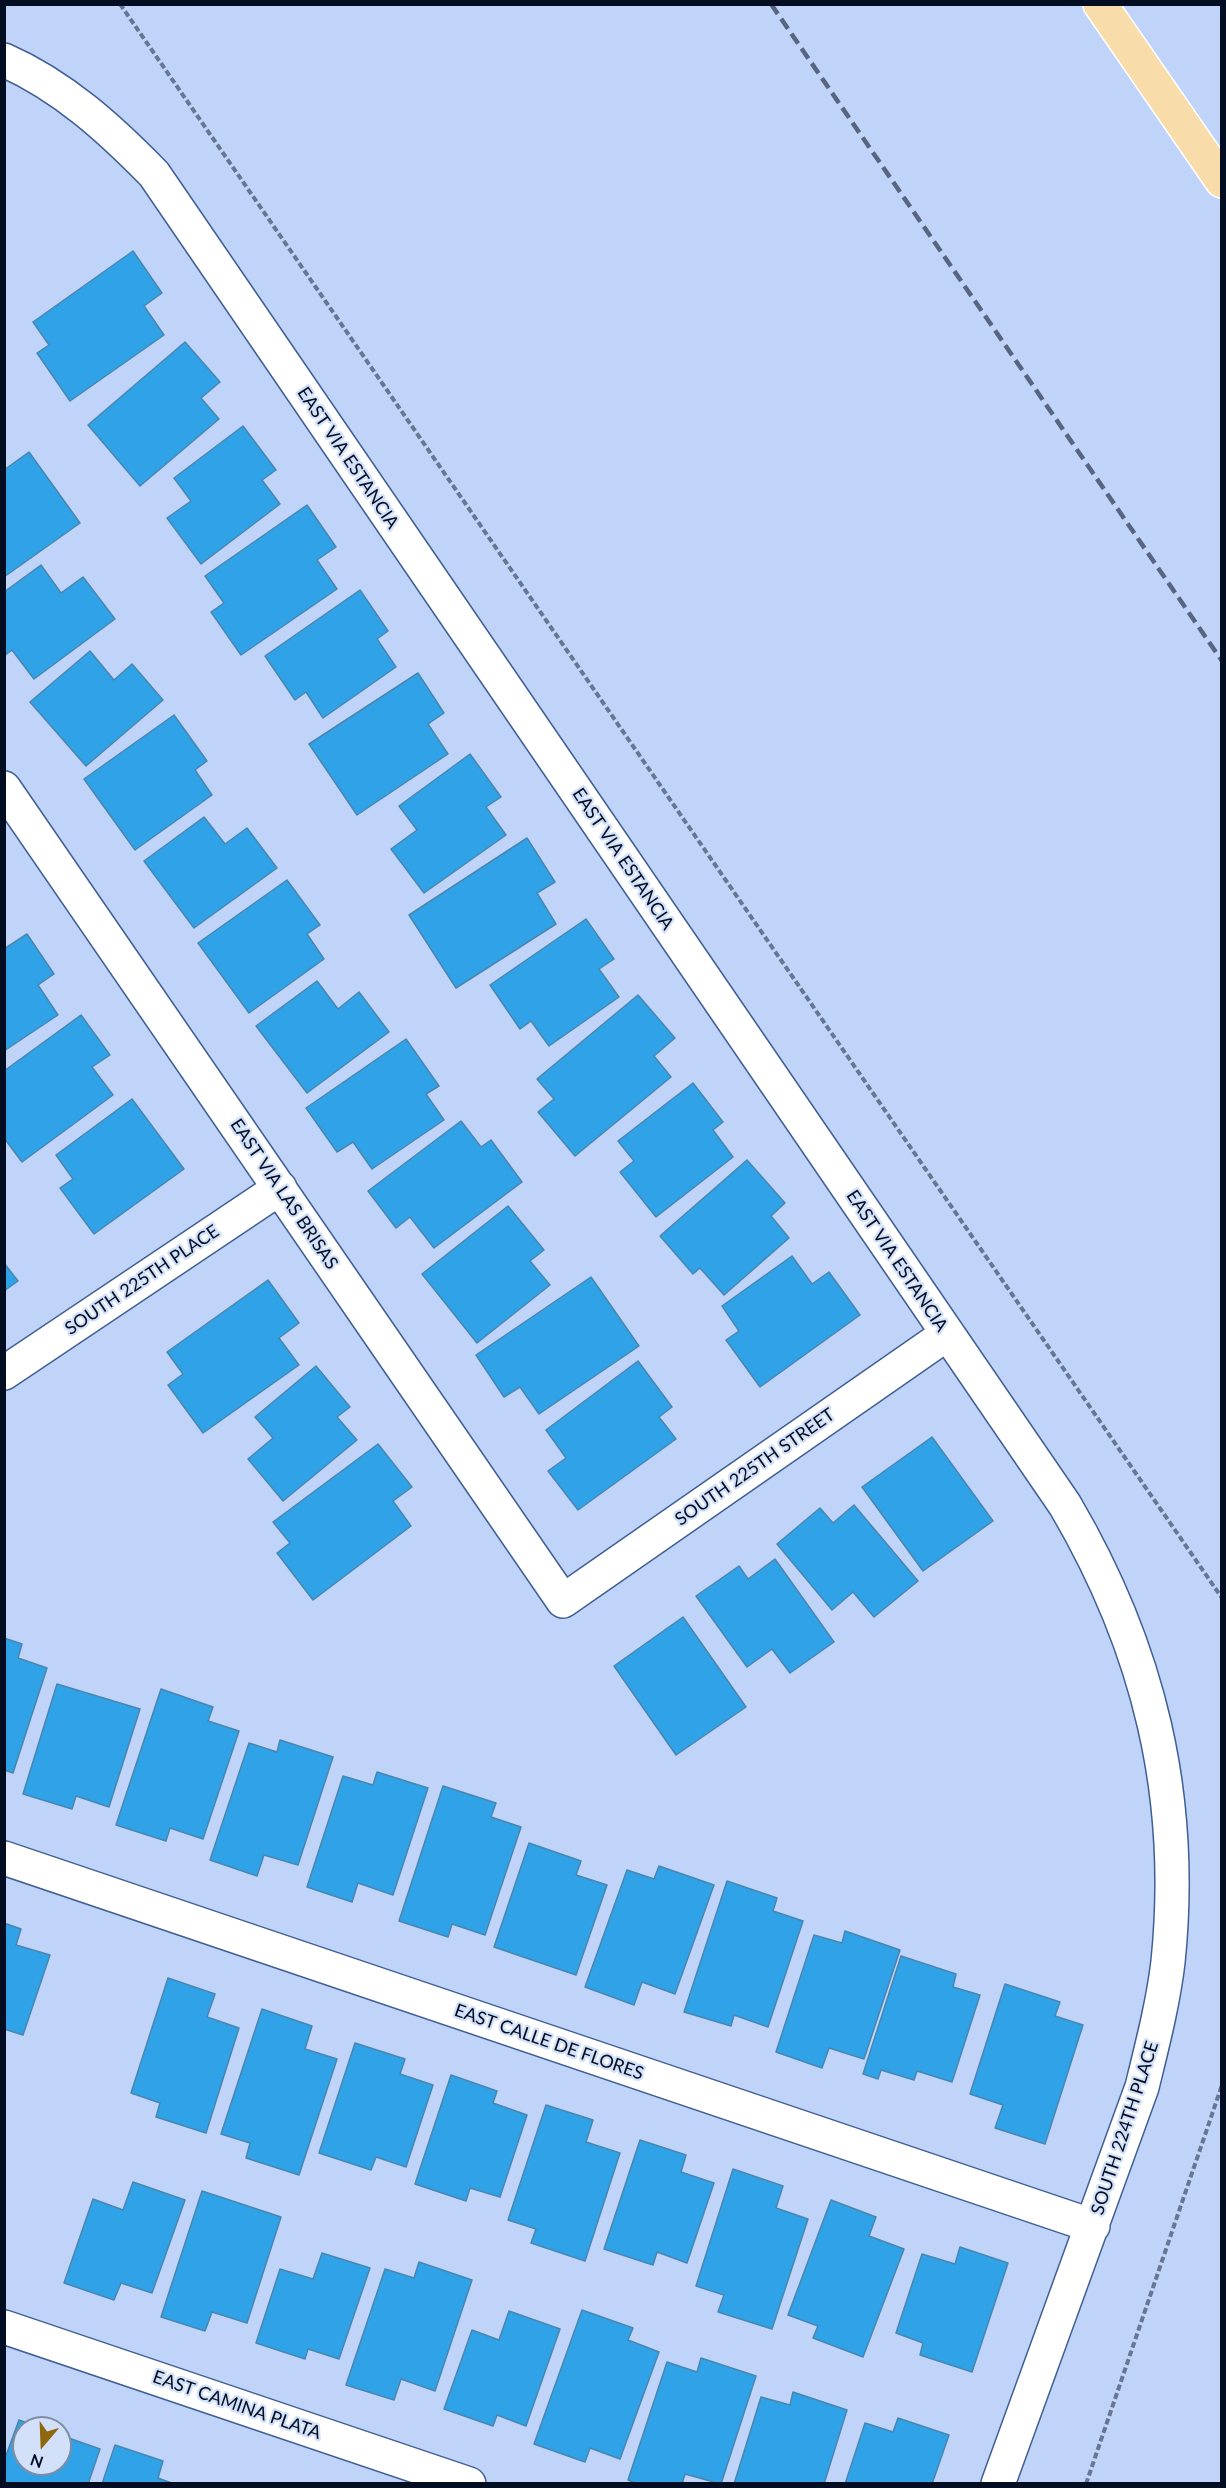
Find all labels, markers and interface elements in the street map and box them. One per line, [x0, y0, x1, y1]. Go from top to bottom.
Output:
street label: EAST VIA ESTANCIA [293, 383, 403, 533]
street label: EAST VIA ESTANCIA [568, 784, 678, 934]
street label: EAST VIA LAS BRISAS [226, 1115, 342, 1273]
street label: EAST VIA ESTANCIA [842, 1186, 952, 1336]
street label: SOUTH 225TH PLACE [61, 1220, 223, 1340]
street label: SOUTH 225TH STREET [671, 1404, 839, 1530]
street label: EAST CALLE DE FLORES [452, 1999, 646, 2085]
street label: SOUTH 224TH PLACE [1087, 2039, 1163, 2217]
street label: EAST CAMINA PLATA [150, 2366, 324, 2444]
north arrow [12, 2416, 72, 2476]
text: N [28, 2451, 46, 2473]

